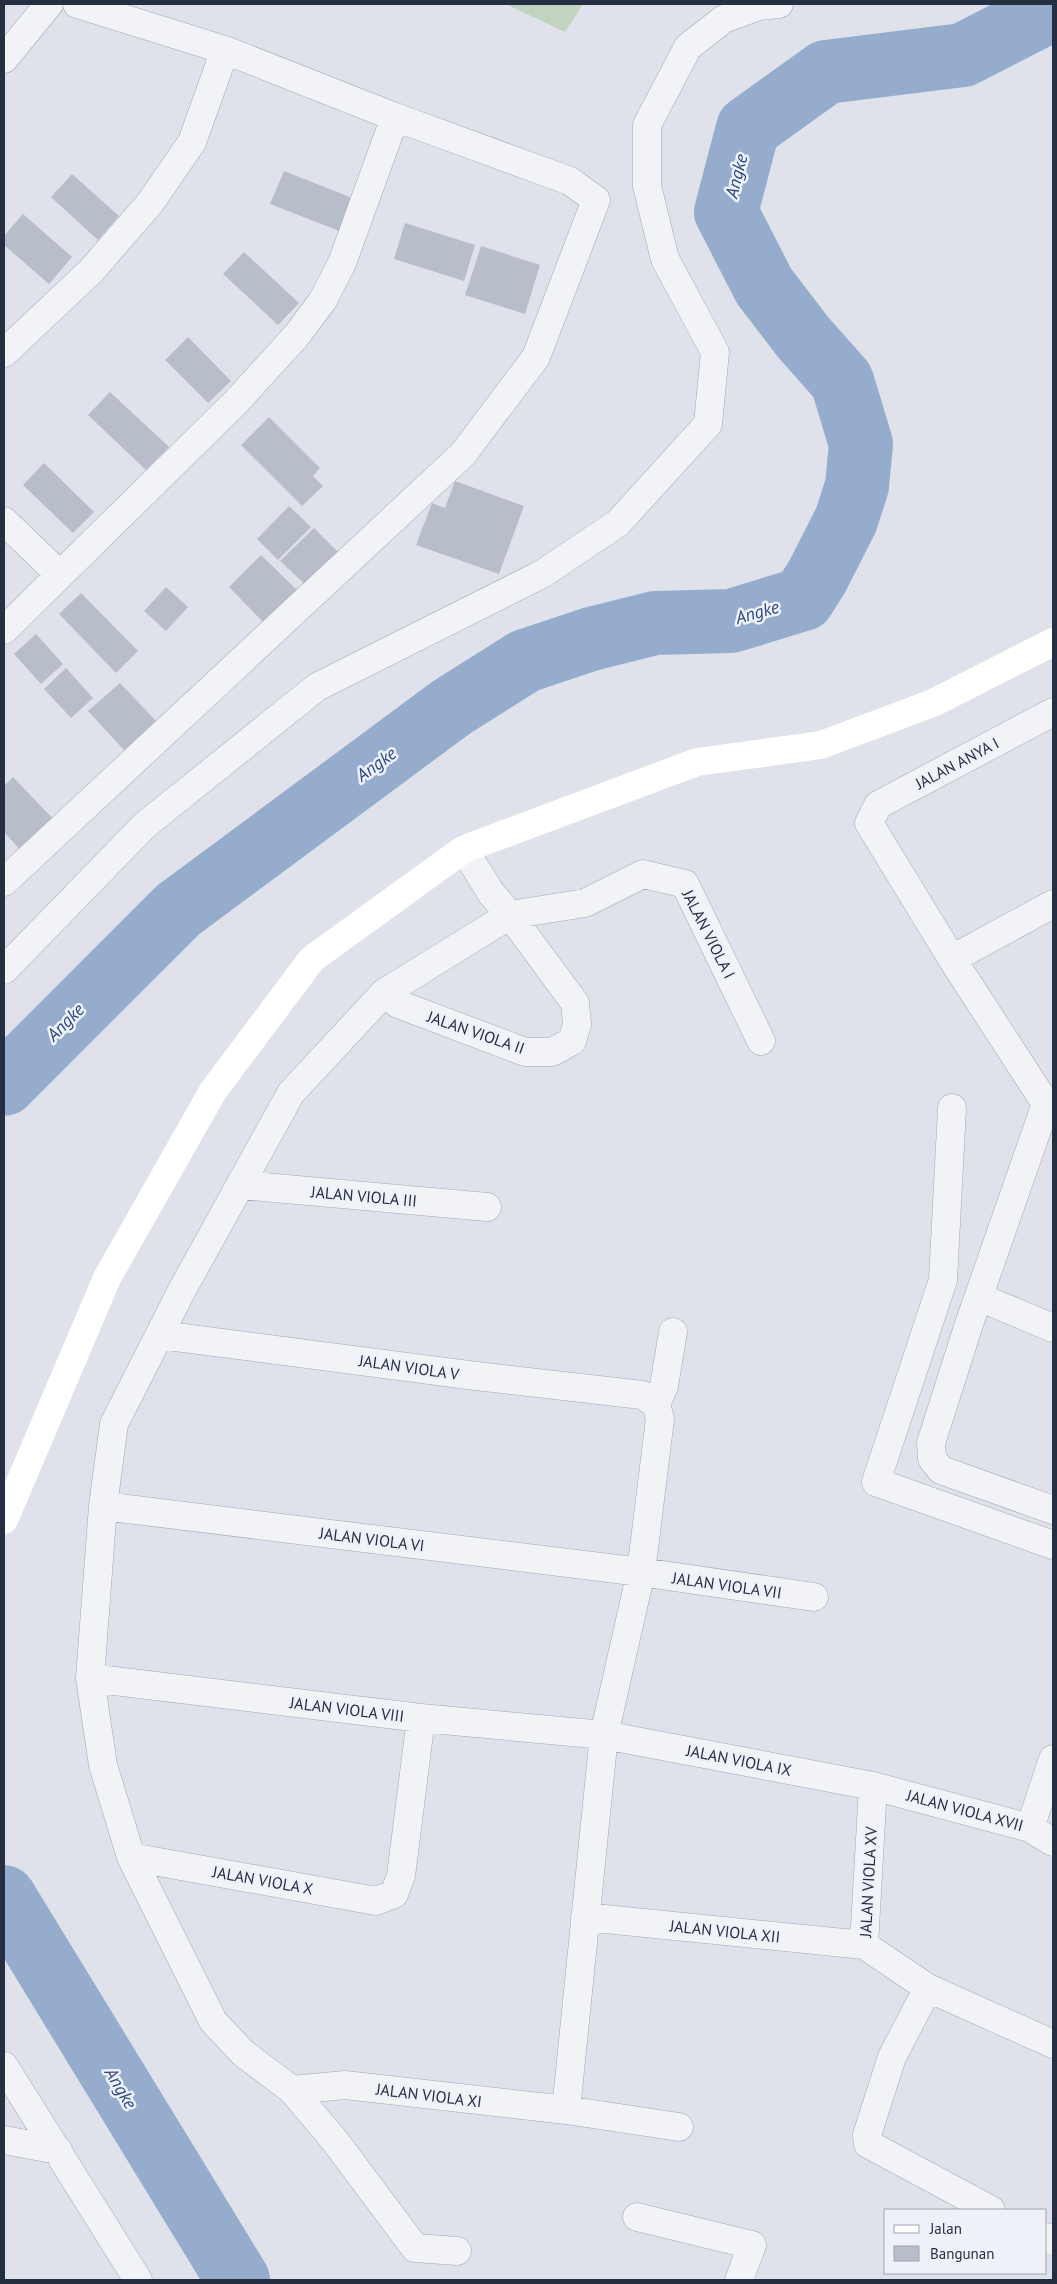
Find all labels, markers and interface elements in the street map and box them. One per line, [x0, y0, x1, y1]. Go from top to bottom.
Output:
water label: Angke [719, 151, 753, 201]
water label: Angke [732, 595, 782, 629]
street label: JALAN ANYA I [911, 733, 1002, 794]
water label: Angke [350, 741, 401, 787]
street label: JALAN VIOLA I [678, 885, 740, 982]
water label: Angke [40, 998, 89, 1047]
street label: JALAN VIOLA II [424, 1006, 527, 1058]
street label: JALAN VIOLA III [309, 1181, 418, 1211]
street label: JALAN VIOLA V [357, 1350, 461, 1384]
street label: JALAN VIOLA VI [317, 1523, 426, 1555]
street label: JALAN VIOLA VII [670, 1567, 783, 1603]
street label: JALAN VIOLA VIII [288, 1692, 405, 1726]
street label: JALAN VIOLA IX [684, 1740, 793, 1780]
street label: JALAN VIOLA XVII [903, 1785, 1026, 1835]
street label: JALAN VIOLA XV [855, 1825, 881, 1939]
street label: JALAN VIOLA X [210, 1861, 315, 1899]
street label: JALAN VIOLA XII [668, 1915, 781, 1947]
water label: Angke [99, 2062, 143, 2114]
street label: JALAN VIOLA XI [374, 2078, 483, 2111]
legend [884, 2209, 1047, 2274]
text: Jalan [929, 2219, 962, 2238]
text: Bangunan [930, 2244, 994, 2263]

